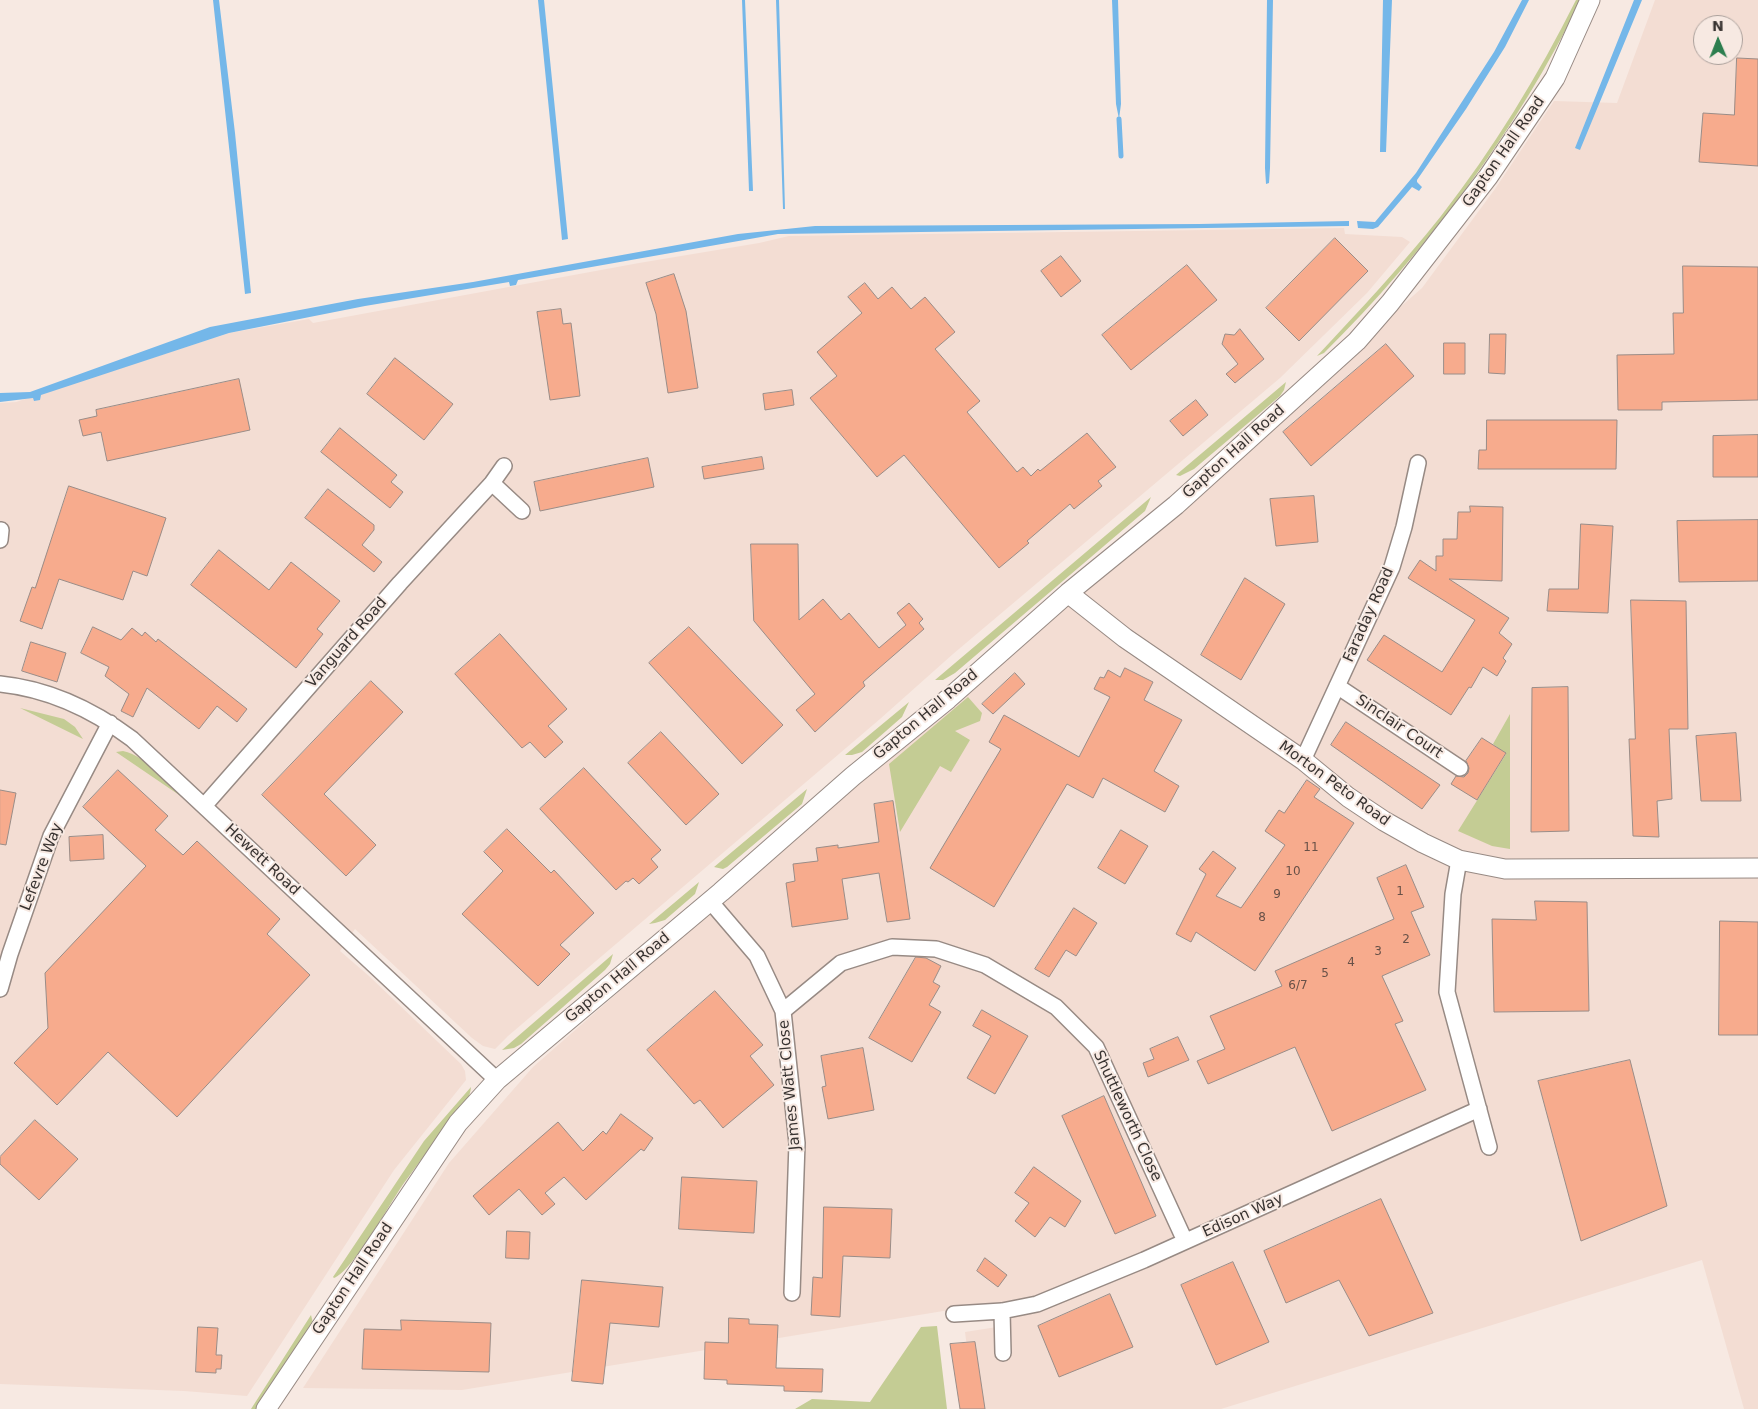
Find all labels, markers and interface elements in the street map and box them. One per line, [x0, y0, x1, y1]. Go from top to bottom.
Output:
north arrow [1693, 15, 1743, 65]
text: N [1712, 18, 1724, 34]
street label: Gapton Hall Road [1459, 93, 1549, 211]
street label: Gapton Hall Road [1179, 402, 1289, 502]
street label: Faraday Road [1340, 565, 1398, 665]
street label: Vanguard Road [303, 594, 391, 692]
street label: Gapton Hall Road [870, 666, 982, 764]
street label: Sinclair Court [1352, 691, 1446, 763]
street label: Morton Peto Road [1275, 738, 1393, 830]
street label: Lefevre Way [17, 821, 67, 913]
street label: Hewett Road [221, 821, 303, 899]
house number: 11 [1303, 841, 1319, 855]
house number: 10 [1285, 865, 1301, 879]
house number: 1 [1396, 885, 1404, 899]
house number: 9 [1273, 888, 1281, 902]
house number: 8 [1258, 911, 1266, 925]
street label: Gapton Hall Road [562, 929, 674, 1027]
house number: 2 [1402, 933, 1410, 947]
house number: 3 [1374, 945, 1382, 959]
house number: 4 [1347, 956, 1355, 970]
house number: 5 [1321, 967, 1329, 981]
house number: 6/7 [1288, 979, 1308, 993]
street label: James Watt Close [775, 1019, 805, 1151]
street label: Shuttleworth Close [1089, 1048, 1165, 1184]
street label: Edison Way [1200, 1190, 1286, 1242]
street label: Gapton Hall Road [309, 1220, 397, 1338]

